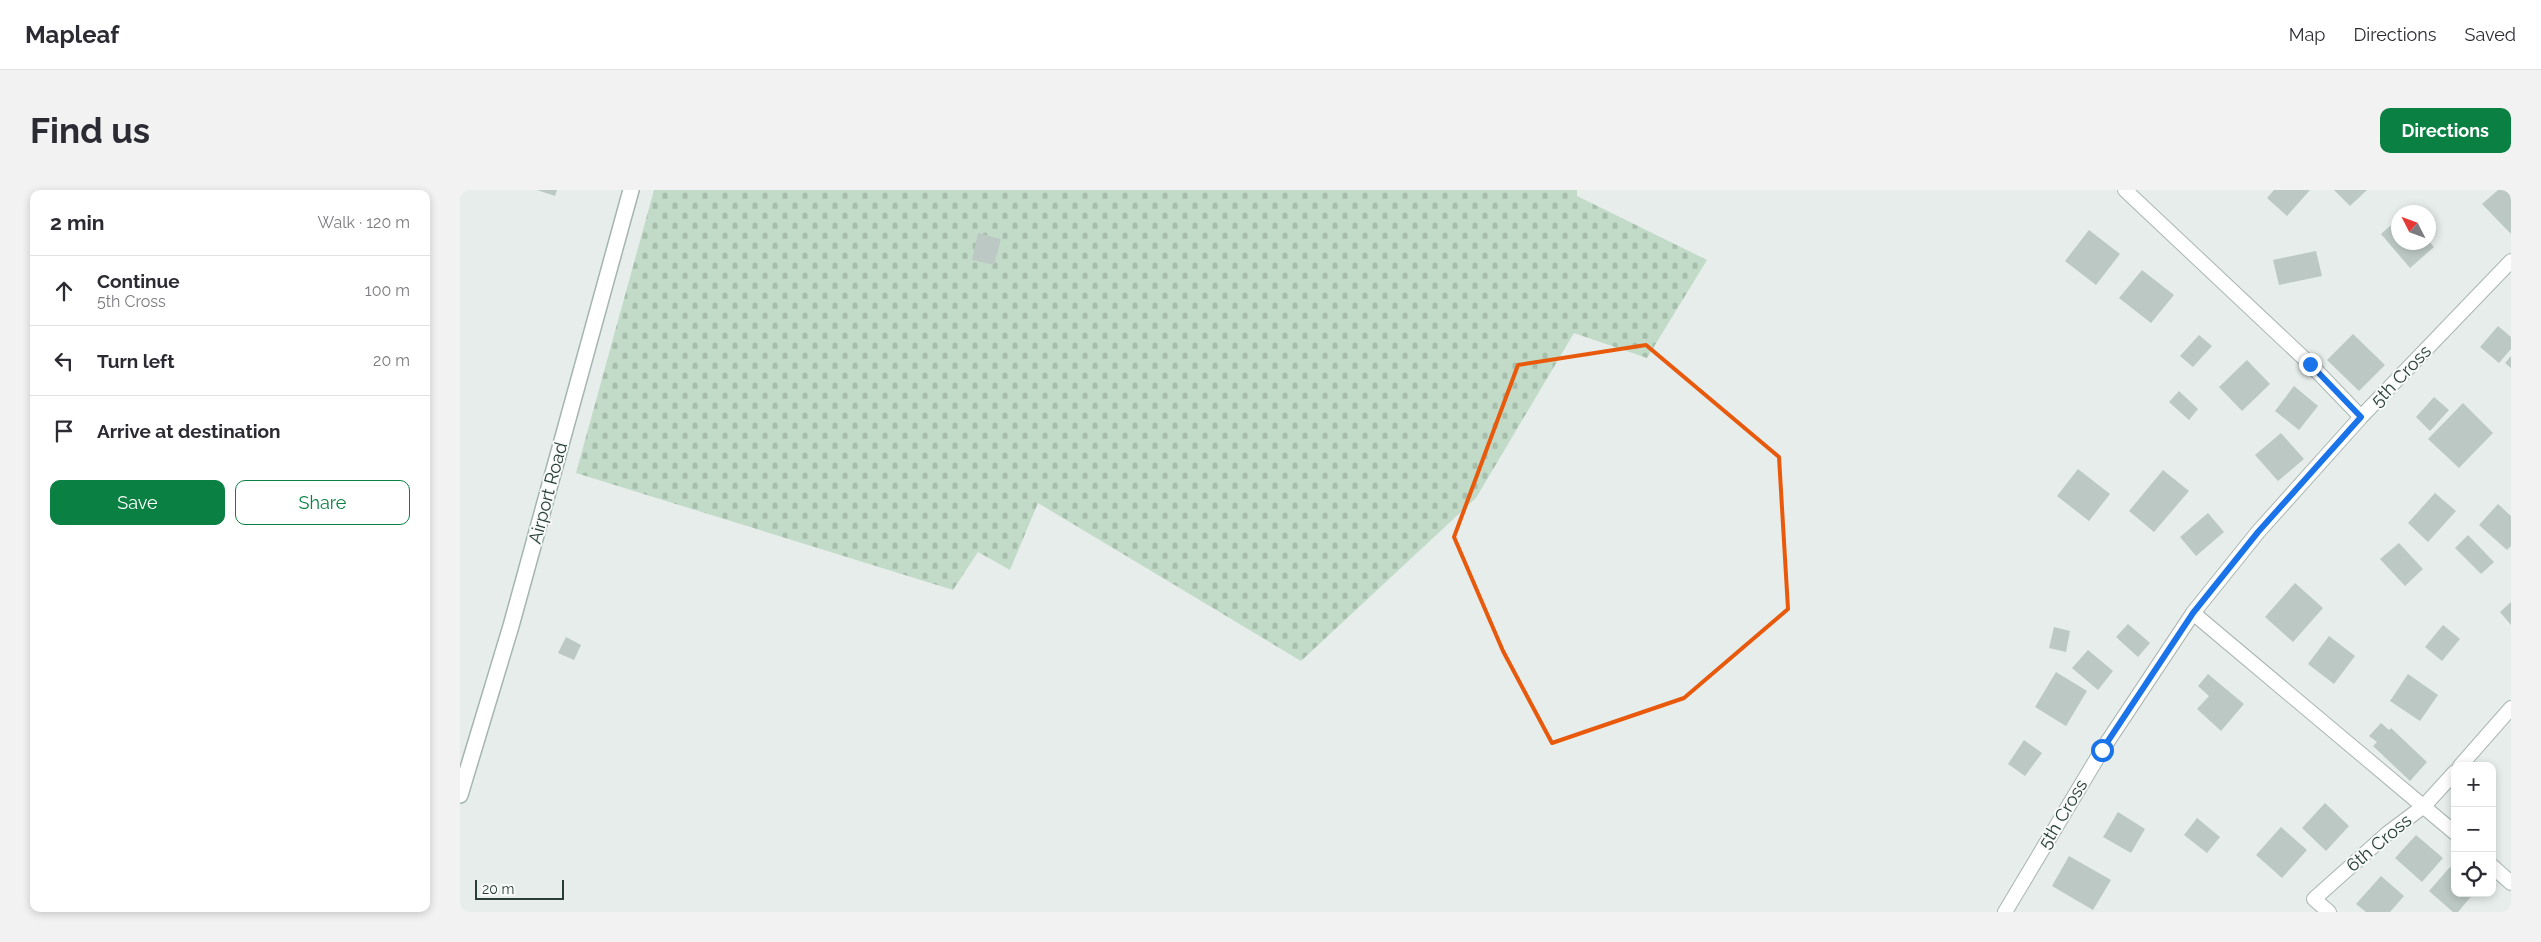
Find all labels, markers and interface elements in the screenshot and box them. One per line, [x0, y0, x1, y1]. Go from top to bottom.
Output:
text: Mapleaf [25, 20, 119, 49]
text: Map [2289, 24, 2325, 45]
text: Directions [2353, 24, 2437, 45]
text: Saved [2465, 24, 2516, 45]
button: Directions [2380, 108, 2511, 153]
text: Find us [30, 110, 150, 151]
north arrow [2391, 205, 2436, 250]
text: 2 min [50, 210, 104, 235]
text: Walk · 120 m [318, 213, 410, 232]
text: Continue [97, 270, 180, 292]
icon: ahead [50, 277, 78, 305]
text: 100 m [365, 281, 410, 300]
text: 5th Cross [97, 292, 166, 311]
street label: 5th Cross [2366, 340, 2435, 411]
icon: left [50, 347, 78, 375]
text: Turn left [97, 350, 174, 372]
text: 20 m [373, 351, 410, 370]
route end [2299, 353, 2322, 376]
icon: arrive [50, 417, 78, 445]
text: Arrive at destination [97, 420, 281, 442]
street label: Airport Road [524, 440, 571, 546]
button: Save [50, 480, 225, 525]
button: Share [235, 480, 410, 525]
route start [2091, 739, 2114, 762]
map controls [2451, 762, 2496, 897]
button: + [2451, 762, 2496, 807]
street label: 5th Cross [2034, 775, 2092, 852]
button: − [2451, 807, 2496, 852]
street label: 6th Cross [2342, 809, 2416, 876]
button: locate [2451, 852, 2496, 897]
scale bar [475, 877, 564, 900]
text: 20 m [482, 881, 514, 897]

